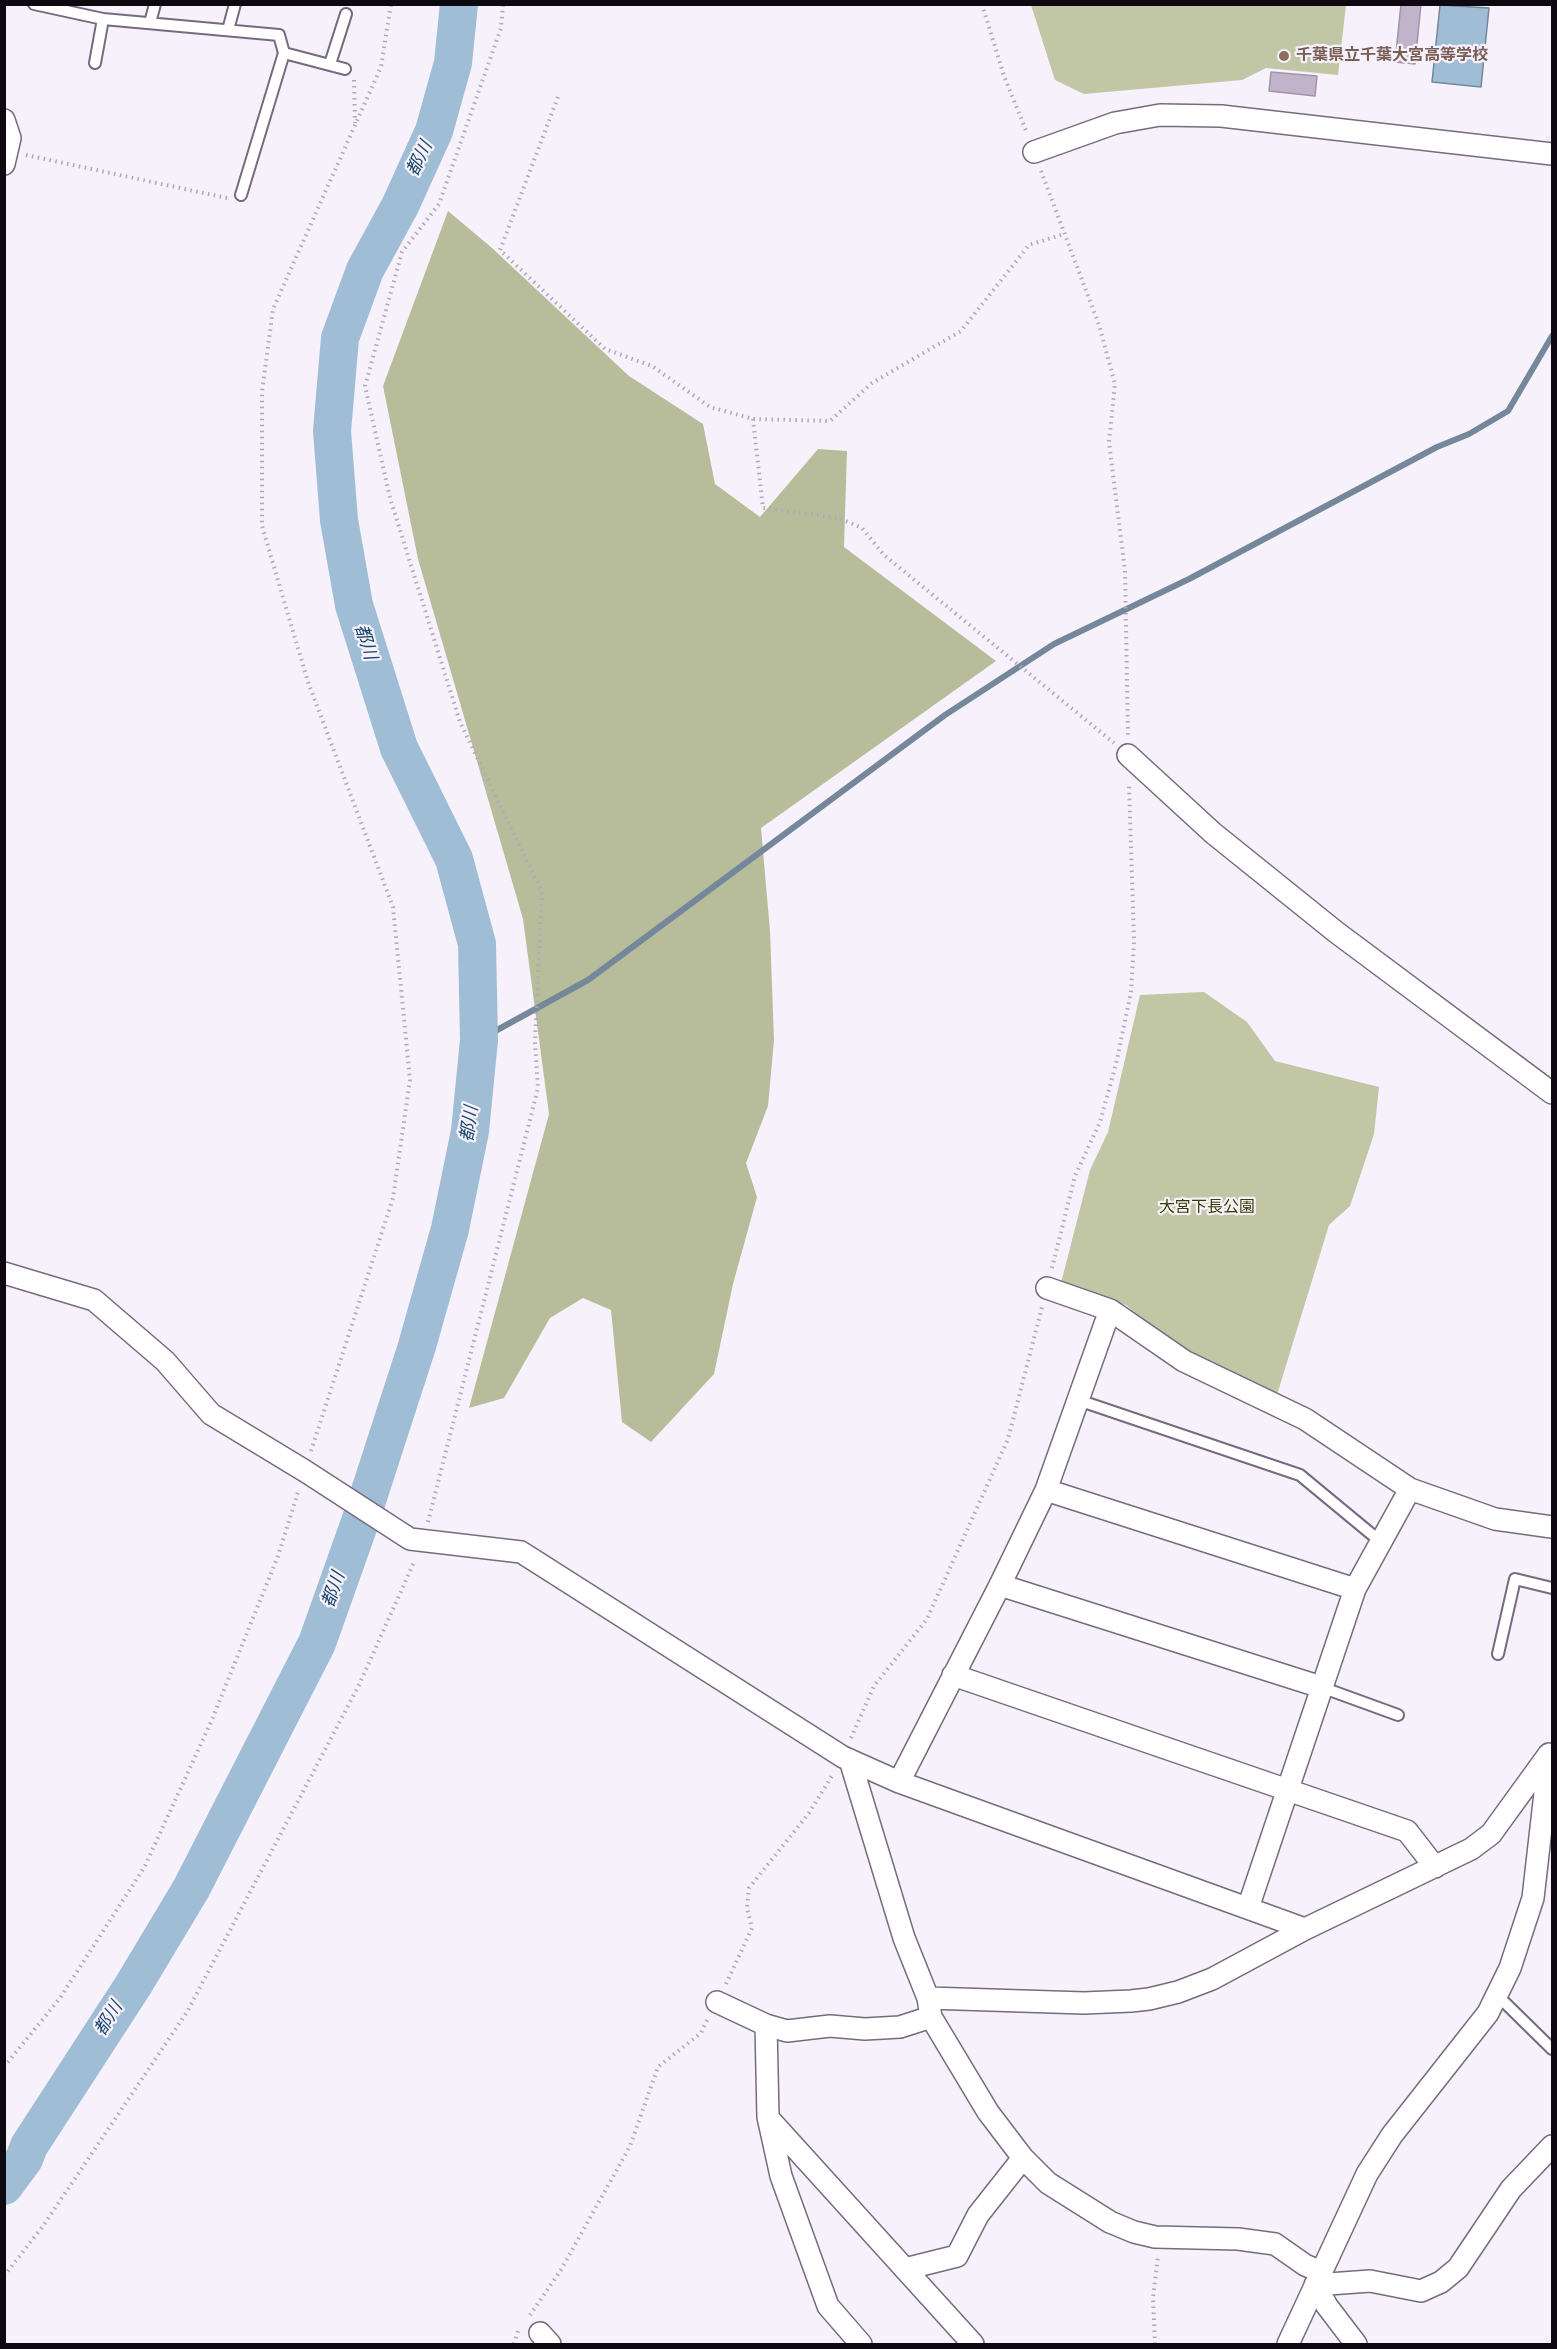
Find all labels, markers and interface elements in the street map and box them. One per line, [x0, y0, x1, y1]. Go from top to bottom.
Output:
place label: 千葉県立千葉大宮高等学校 [1296, 46, 1488, 66]
marker: 千葉県立千葉大宮高等学校 [1277, 49, 1291, 63]
water label: 都川 [402, 138, 438, 180]
water label: 都川 [349, 622, 381, 662]
water label: 都川 [457, 1105, 483, 1143]
park label: 大宮下長公園 [1159, 1198, 1255, 1218]
water label: 都川 [318, 1569, 350, 1611]
water label: 都川 [90, 1998, 128, 2040]

